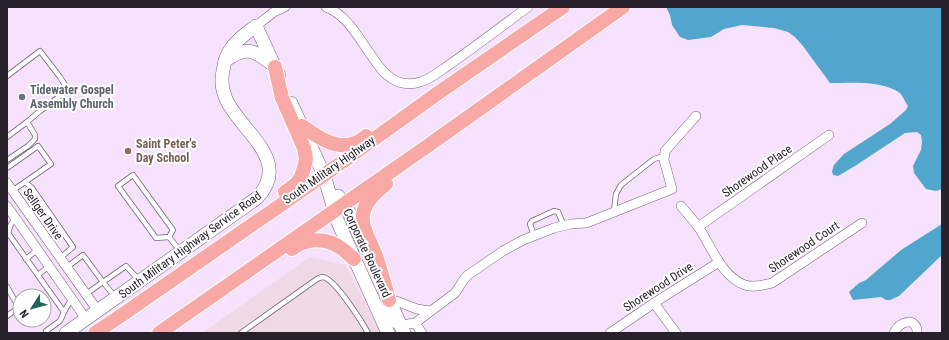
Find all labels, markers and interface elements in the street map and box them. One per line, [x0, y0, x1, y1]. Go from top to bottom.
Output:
place label: Tidewater Gospel Assembly Church [30, 83, 114, 111]
marker: Tidewater Gospel Assembly Church [17, 92, 27, 102]
street label: South Military Highway [280, 133, 378, 207]
place label: Saint Peter's Day School [136, 137, 197, 165]
street label: Shorewood Place [719, 142, 795, 200]
marker: Saint Peter's Day School [123, 146, 133, 156]
street label: Sellger Drive [20, 186, 66, 243]
street label: South Military Highway Service Road [116, 188, 264, 301]
street label: Corporate Boulevard [340, 206, 394, 300]
street label: Shorewood Court [766, 218, 842, 276]
street label: Shorewood Drive [621, 259, 696, 315]
north arrow [12, 288, 52, 328]
text: N [17, 307, 32, 320]

